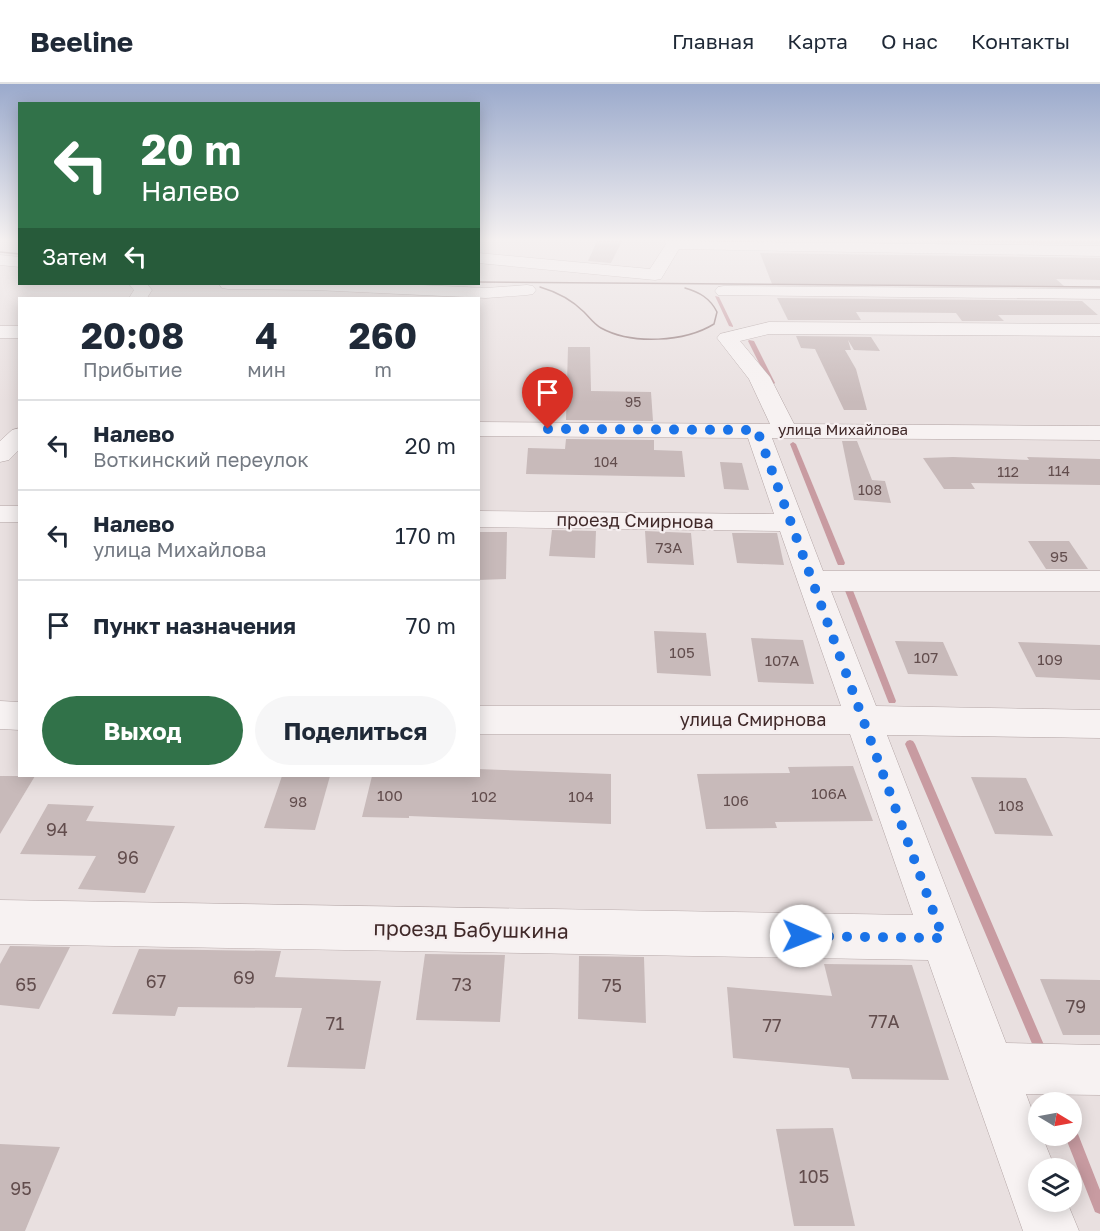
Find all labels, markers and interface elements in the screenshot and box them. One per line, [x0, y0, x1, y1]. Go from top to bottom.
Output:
text: Beeline [30, 25, 133, 58]
text: Главная [672, 28, 754, 54]
text: Карта [787, 28, 848, 54]
text: О нас [881, 28, 938, 54]
text: Контакты [971, 28, 1070, 54]
text: 20 m [141, 124, 241, 174]
icon: left [42, 126, 120, 204]
text: Налево [141, 175, 240, 207]
icon: left [119, 240, 152, 273]
text: Затем [42, 243, 107, 270]
text: 20:08 [81, 314, 184, 357]
text: 4 [255, 314, 278, 357]
text: 260 [349, 314, 417, 357]
text: Прибытие [83, 357, 182, 381]
text: мин [247, 357, 286, 381]
text: m [374, 357, 392, 381]
pin [522, 367, 573, 429]
icon: arrive [531, 376, 564, 409]
house number: 95 [625, 393, 641, 410]
text: Налево [93, 420, 175, 447]
street label: улица Михайлова [778, 420, 908, 438]
icon: left [42, 429, 75, 462]
text: 20 m [405, 432, 456, 459]
text: Воткинский переулок [93, 447, 309, 471]
house number: 104 [594, 453, 618, 470]
house number: 114 [1048, 462, 1070, 479]
house number: 112 [997, 463, 1019, 480]
house number: 108 [858, 481, 882, 498]
street label: проезд Смирнова [556, 508, 714, 532]
text: Налево [93, 510, 175, 537]
icon: left [42, 519, 75, 552]
text: 170 m [395, 522, 456, 549]
text: улица Михайлова [93, 537, 267, 561]
house number: 73А [656, 538, 682, 556]
house number: 95 [1050, 547, 1068, 565]
icon: arrive [42, 609, 75, 642]
text: Пункт назначения [93, 612, 296, 639]
text: 70 m [406, 612, 456, 639]
house number: 105 [669, 643, 695, 661]
house number: 107 [914, 648, 938, 666]
house number: 109 [1037, 650, 1063, 668]
house number: 107А [765, 651, 799, 669]
button: Выход [42, 696, 243, 765]
button: Поделиться [255, 696, 456, 765]
street label: улица Смирнова [680, 708, 826, 730]
house number: 106А [811, 784, 847, 802]
house number: 100 [377, 786, 403, 804]
house number: 102 [471, 787, 497, 805]
house number: 104 [568, 787, 594, 805]
house number: 106 [723, 791, 749, 809]
house number: 98 [289, 792, 307, 810]
house number: 108 [998, 796, 1024, 814]
house number: 94 [46, 818, 68, 840]
house number: 96 [117, 846, 139, 868]
position arrow [769, 904, 833, 968]
street label: проезд Бабушкина [373, 914, 569, 944]
house number: 69 [233, 966, 255, 988]
house number: 67 [146, 970, 166, 992]
house number: 65 [15, 973, 37, 995]
house number: 73 [452, 973, 472, 995]
house number: 75 [602, 974, 622, 996]
house number: 79 [1066, 995, 1086, 1017]
house number: 77А [868, 1010, 900, 1032]
house number: 71 [326, 1012, 344, 1034]
house number: 77 [762, 1014, 782, 1036]
north arrow [1028, 1092, 1082, 1146]
map controls [1028, 1092, 1082, 1212]
button: layers [1028, 1158, 1082, 1212]
house number: 105 [799, 1165, 829, 1187]
house number: 95 [10, 1177, 32, 1199]

